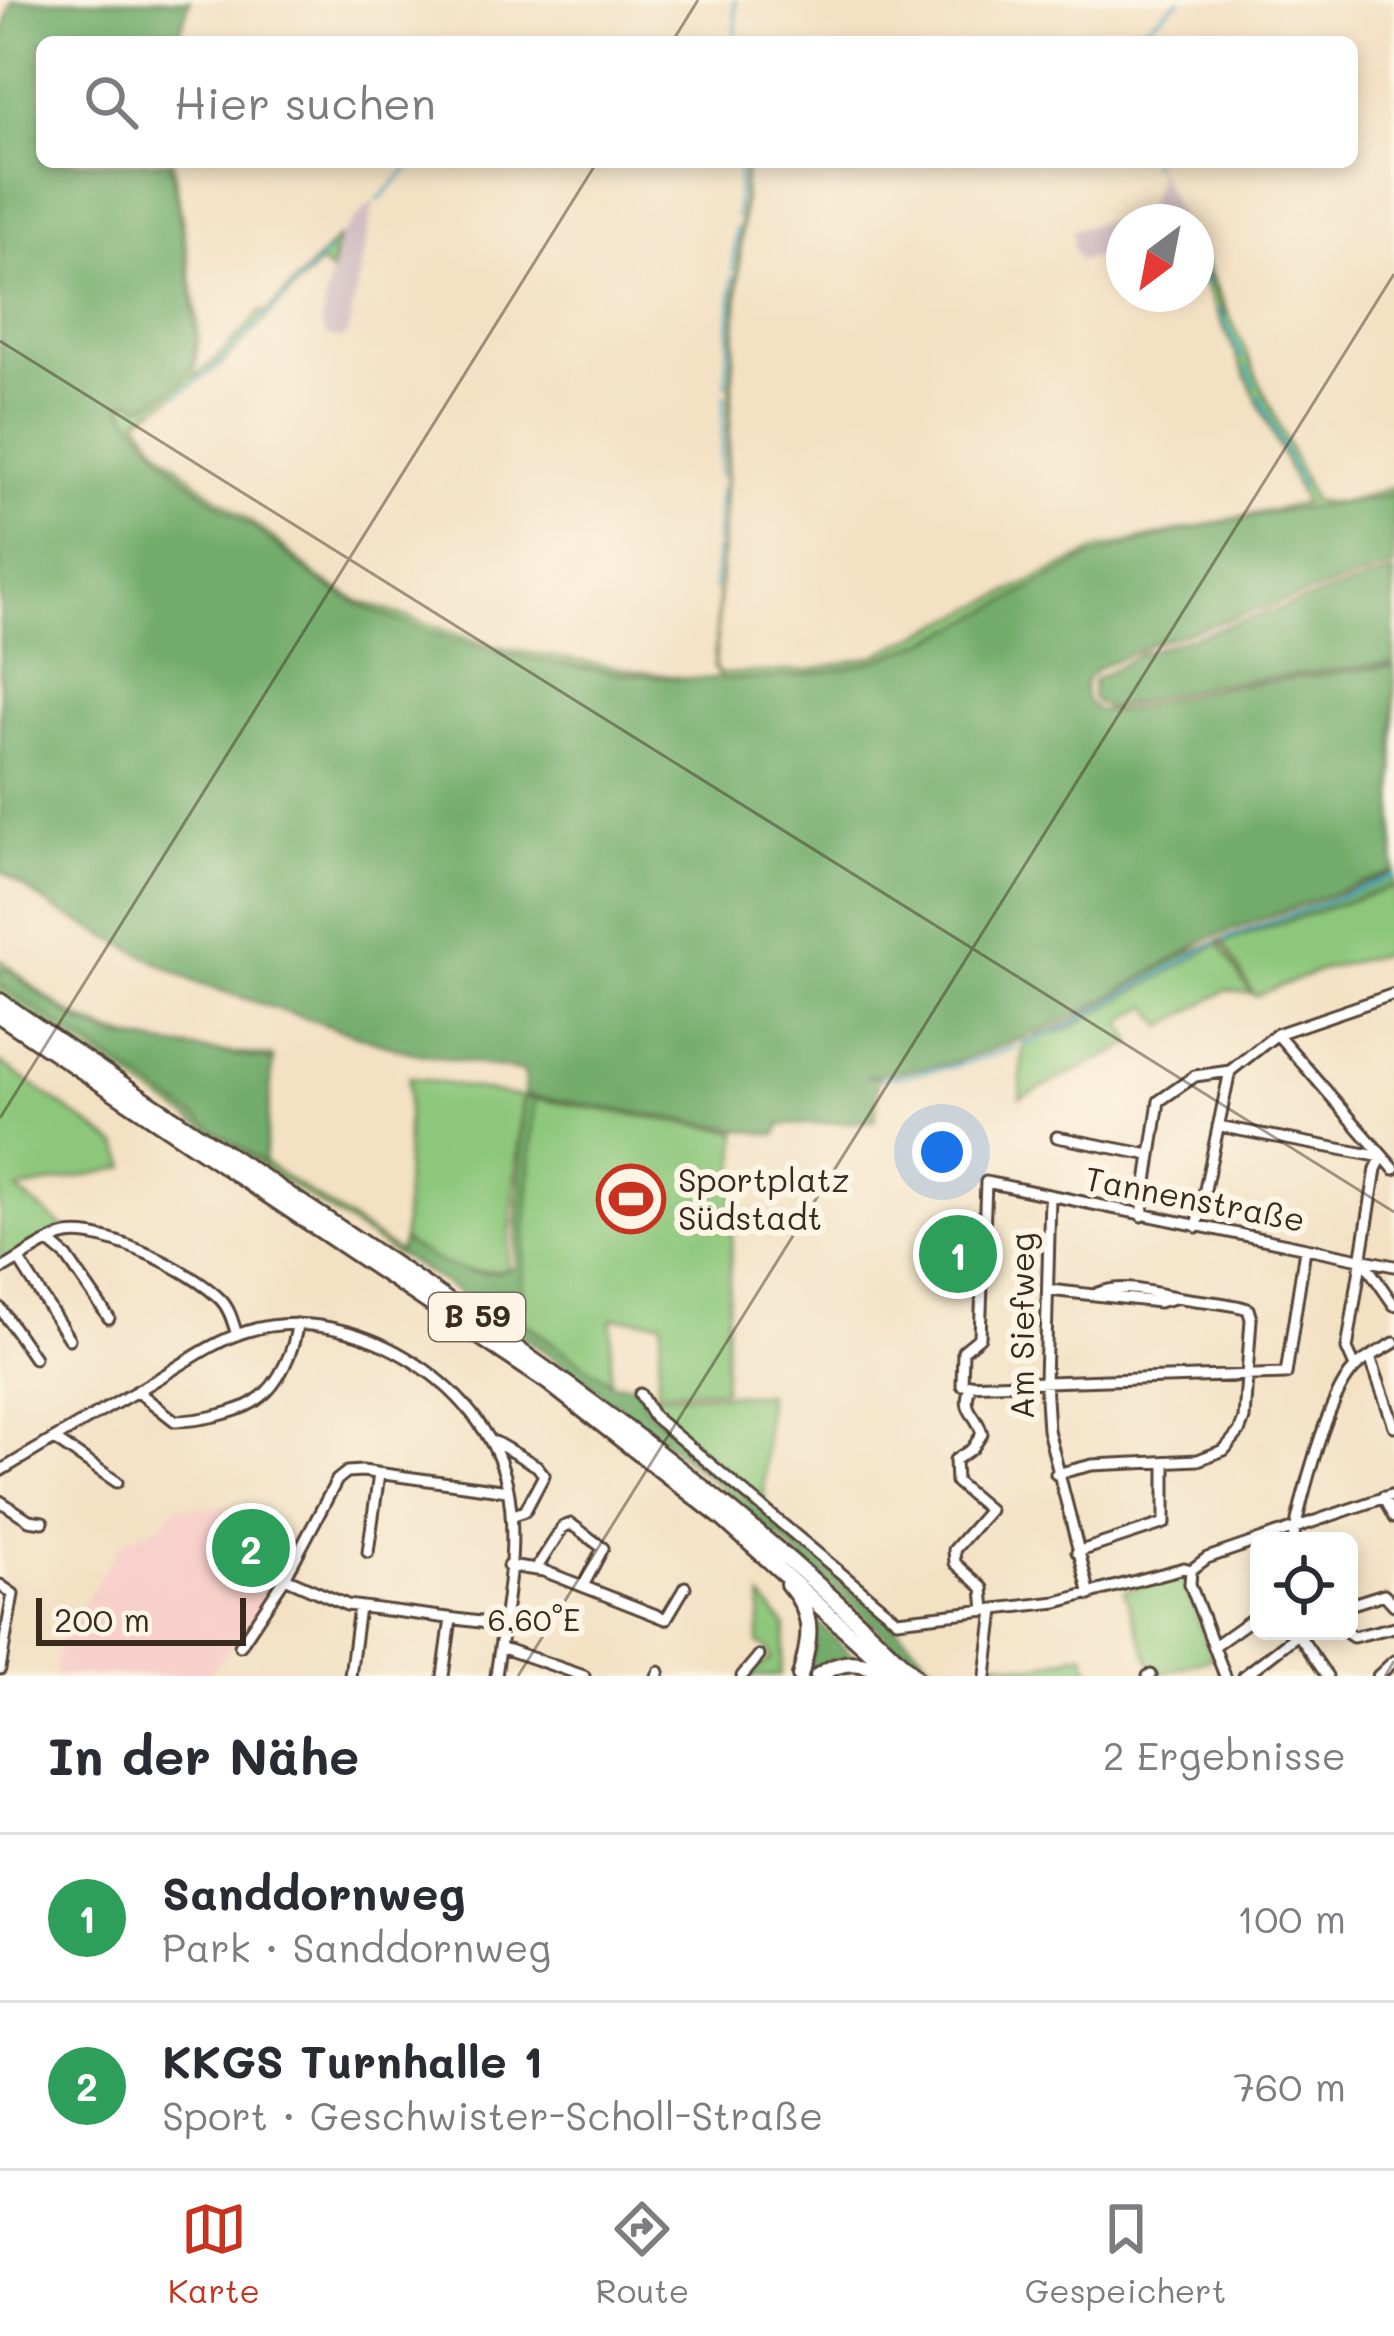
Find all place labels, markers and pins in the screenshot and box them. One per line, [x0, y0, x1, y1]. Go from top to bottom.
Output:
place label: Sportplatz Südstadt [678, 1157, 850, 1238]
sports icon: Sportplatz Südstadt [596, 1164, 666, 1234]
pin: 1 [919, 1209, 997, 1299]
pin: 2 [212, 1503, 290, 1593]

